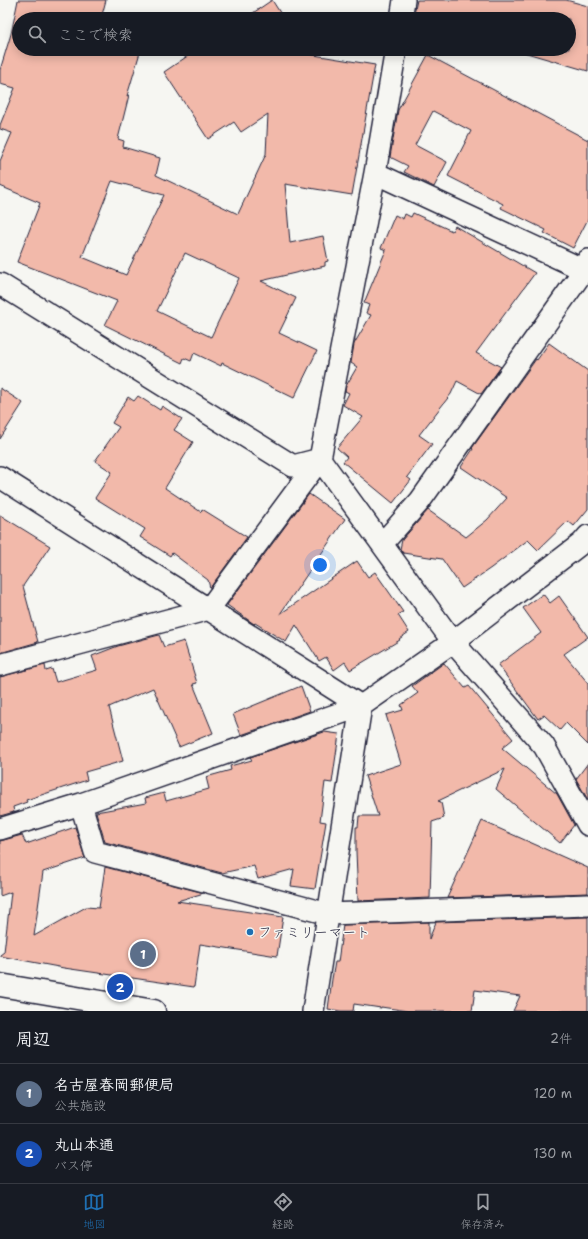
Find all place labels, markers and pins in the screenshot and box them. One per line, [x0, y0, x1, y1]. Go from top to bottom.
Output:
place label: ファミリーマート [258, 923, 370, 941]
marker: ファミリーマート [245, 927, 255, 937]
pin: 1 [130, 939, 156, 969]
pin: 2 [107, 972, 133, 1002]

